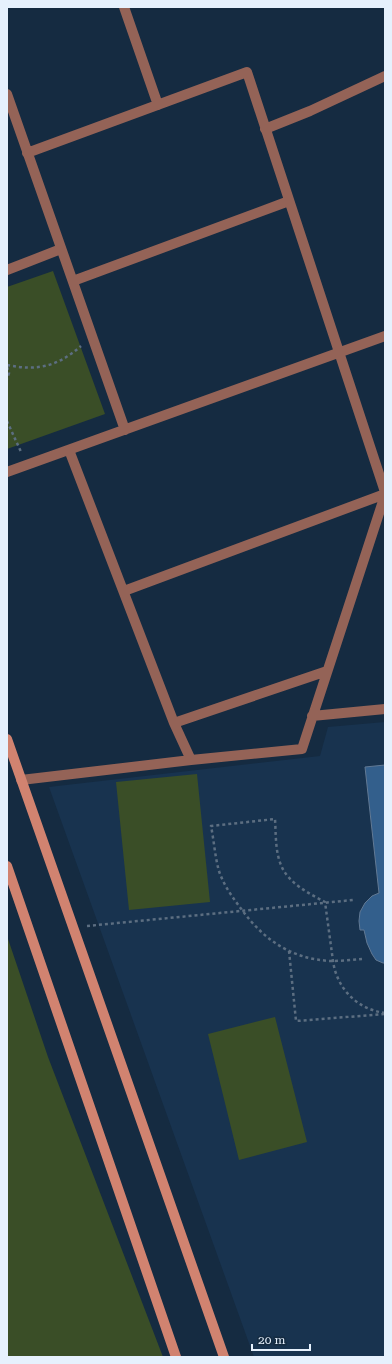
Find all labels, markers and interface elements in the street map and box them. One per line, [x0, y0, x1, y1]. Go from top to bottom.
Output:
scale bar [252, 1326, 310, 1352]
text: 20 m [258, 1333, 285, 1347]

